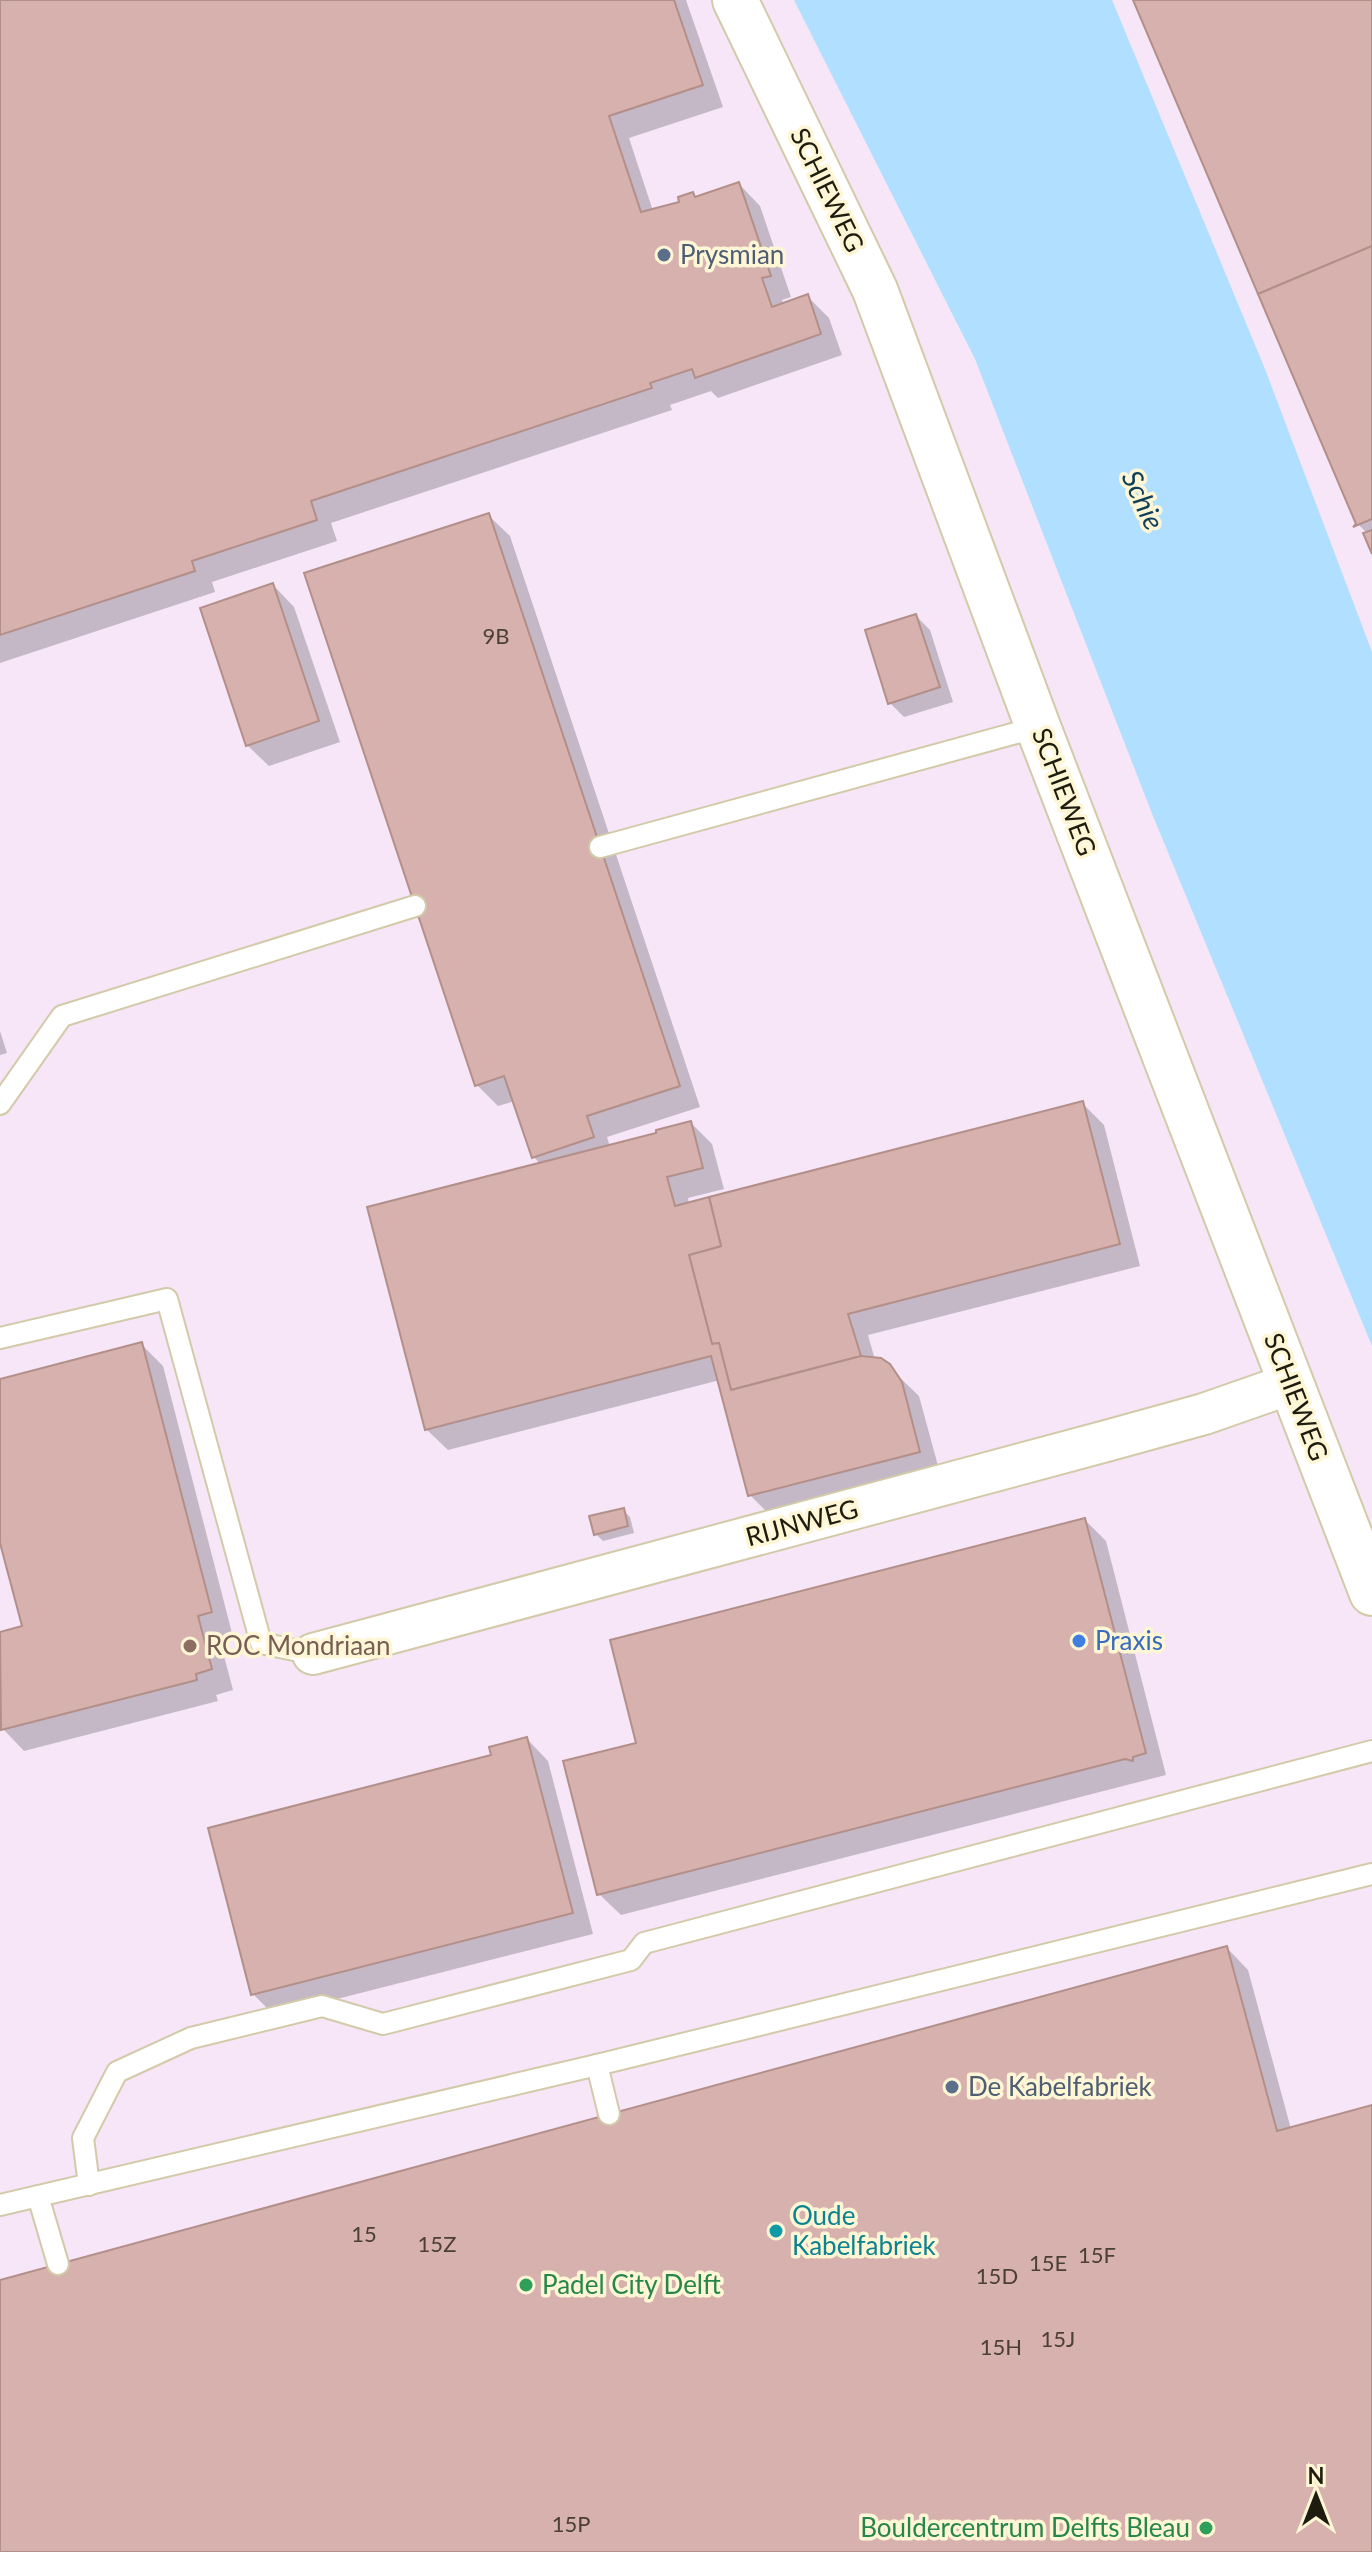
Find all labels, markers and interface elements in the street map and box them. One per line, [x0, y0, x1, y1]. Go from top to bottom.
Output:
street label: SCHIEWEG [784, 122, 872, 257]
place label: Prysmian [680, 238, 784, 270]
marker: Prysmian [655, 246, 673, 264]
water label: Schie [1115, 465, 1172, 535]
house number: 9B [483, 622, 509, 649]
street label: SCHIEWEG [1026, 723, 1104, 860]
street label: SCHIEWEG [1258, 1328, 1336, 1465]
street label: RIJNWEG [742, 1492, 861, 1552]
place label: Praxis [1095, 1624, 1163, 1656]
place label: ROC Mondriaan [206, 1629, 391, 1661]
marker: Praxis [1070, 1632, 1088, 1650]
marker: ROC Mondriaan [181, 1637, 199, 1655]
place label: De Kabelfabriek [968, 2070, 1152, 2102]
marker: De Kabelfabriek [943, 2078, 961, 2096]
place label: Oude Kabelfabriek [792, 2199, 936, 2261]
house number: 15 [351, 2220, 377, 2247]
marker: Oude Kabelfabriek [767, 2222, 785, 2240]
house number: 15Z [418, 2230, 456, 2257]
house number: 15F [1078, 2241, 1116, 2268]
house number: 15E [1029, 2249, 1067, 2276]
house number: 15D [976, 2262, 1018, 2289]
place label: Padel City Delft [542, 2268, 721, 2300]
marker: Padel City Delft [517, 2276, 535, 2294]
house number: 15J [1041, 2325, 1075, 2352]
house number: 15H [980, 2333, 1022, 2360]
north arrow [1276, 2456, 1356, 2536]
text: N [1308, 2462, 1324, 2489]
house number: 15P [552, 2510, 590, 2537]
place label: Bouldercentrum Delfts Bleau [860, 2511, 1190, 2543]
marker: Bouldercentrum Delfts Bleau [1197, 2519, 1215, 2537]

